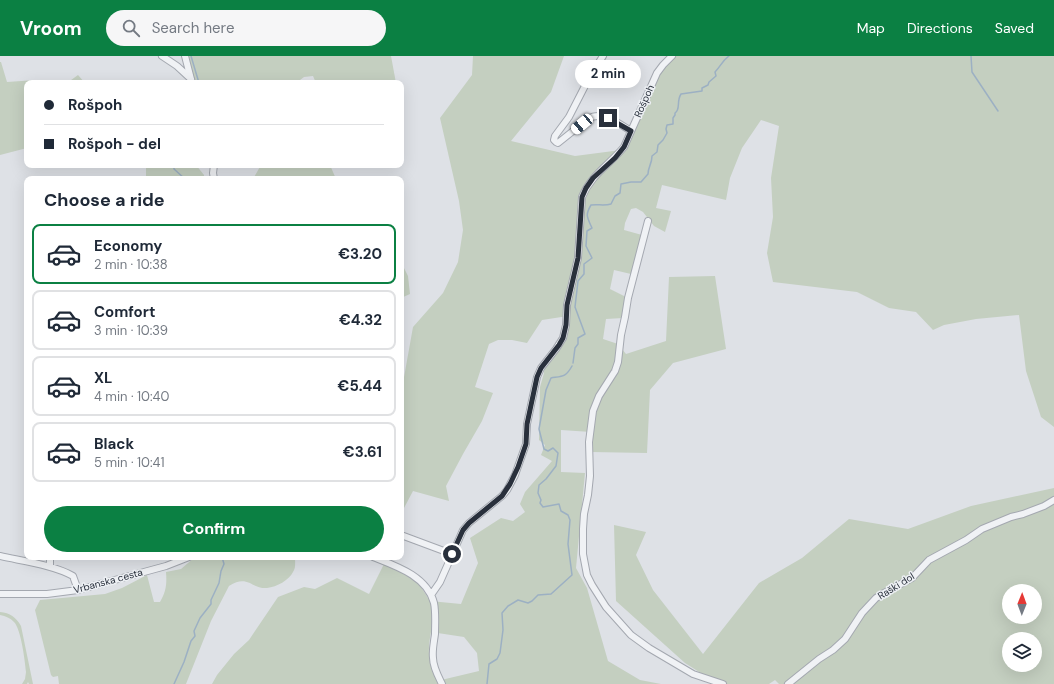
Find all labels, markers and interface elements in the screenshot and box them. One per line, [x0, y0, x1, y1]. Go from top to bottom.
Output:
search box [106, 10, 386, 46]
text: Vroom [20, 16, 82, 41]
icon: search [120, 17, 142, 39]
text: Search here [152, 18, 234, 38]
text: Map [857, 19, 885, 37]
text: Directions [907, 19, 973, 37]
text: Saved [995, 19, 1034, 37]
callout: 2 min [575, 60, 641, 88]
text: 2 min [591, 65, 625, 82]
street label: Rošpoh [631, 82, 657, 119]
text: Rošpoh [68, 95, 122, 115]
route end [599, 109, 617, 127]
car [569, 112, 595, 136]
text: Rošpoh - del [68, 134, 161, 154]
text: Choose a ride [44, 188, 165, 212]
icon: car [46, 236, 82, 272]
text: Economy [94, 236, 162, 256]
text: €3.20 [338, 244, 382, 264]
text: 2 min · 10:38 [94, 256, 168, 273]
icon: car [46, 302, 82, 338]
text: Comfort [94, 302, 155, 322]
text: €4.32 [339, 310, 382, 330]
text: 3 min · 10:39 [94, 322, 168, 339]
icon: car [46, 368, 82, 404]
text: XL [94, 368, 112, 388]
text: €5.44 [338, 376, 382, 396]
text: 4 min · 10:40 [94, 388, 169, 405]
icon: car [46, 434, 82, 470]
text: Black [94, 434, 134, 454]
text: €3.61 [343, 442, 382, 462]
text: 5 min · 10:41 [94, 454, 165, 471]
button: Confirm [44, 506, 384, 552]
route start [443, 545, 461, 563]
street label: Vrbanska cesta [72, 566, 144, 596]
street label: Raški dol [875, 570, 917, 602]
north arrow [1002, 584, 1042, 624]
map controls [1002, 584, 1042, 672]
button: layers [1002, 632, 1042, 672]

